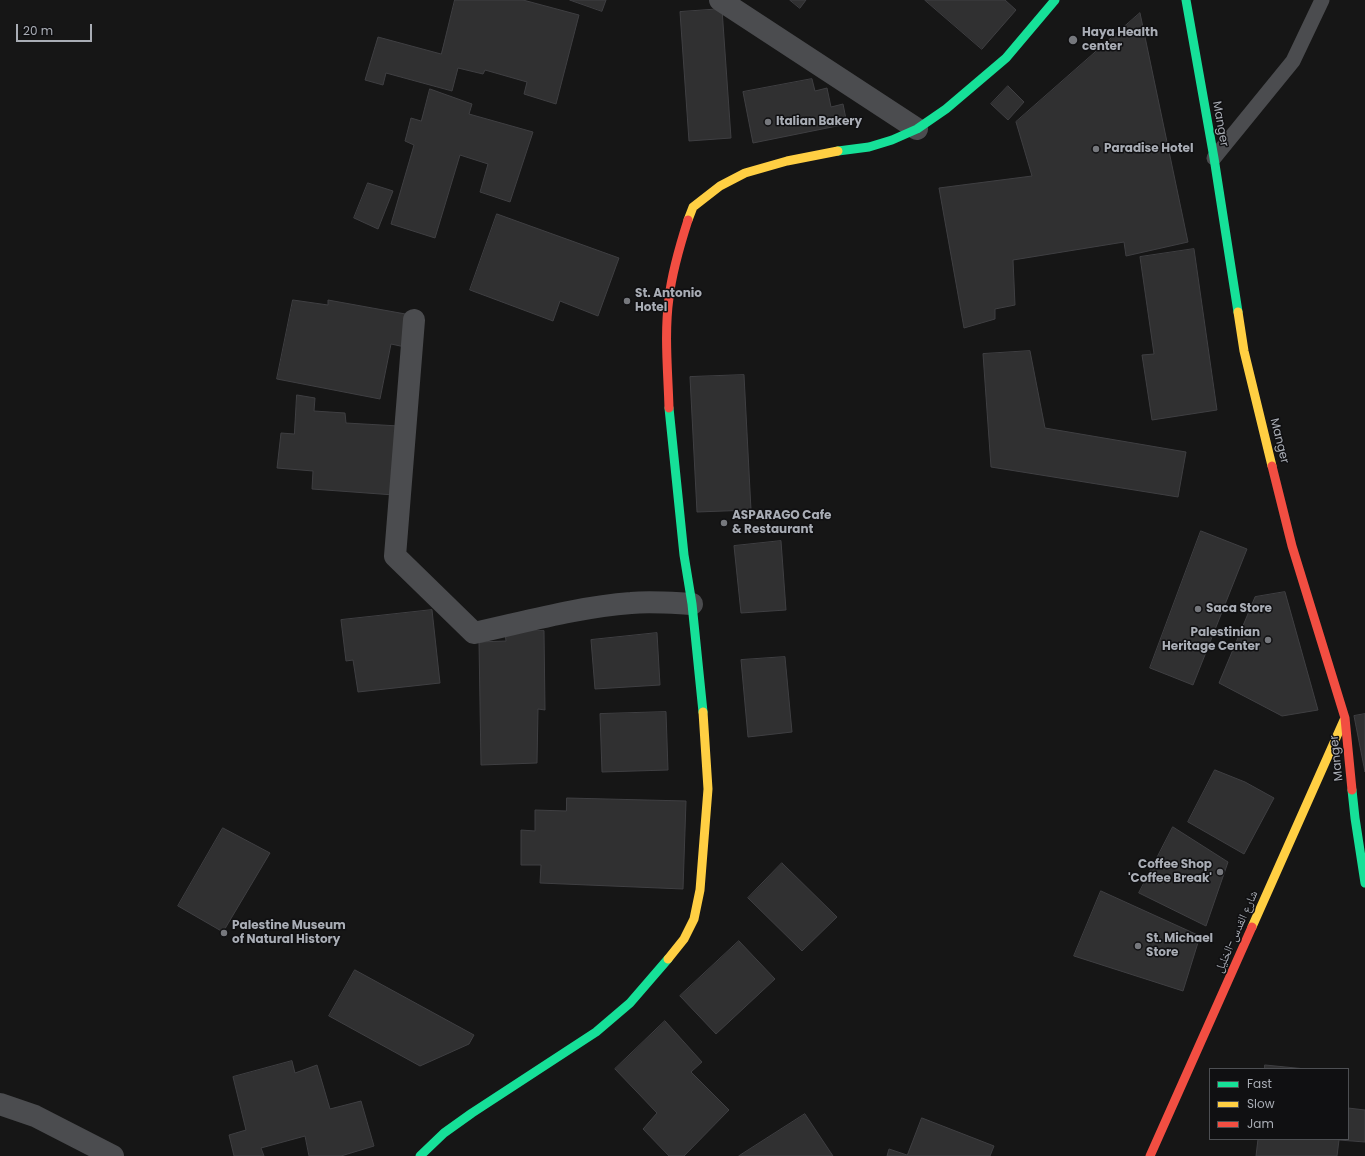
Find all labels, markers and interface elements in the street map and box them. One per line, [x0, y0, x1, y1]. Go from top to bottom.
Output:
scale bar [18, 16, 94, 42]
text: 20 m [23, 22, 53, 39]
place label: Haya Health center [1082, 26, 1158, 54]
marker: Haya Health center [1067, 34, 1079, 46]
street label: Manger [1209, 100, 1231, 148]
place label: Italian Bakery [776, 115, 862, 129]
marker: Italian Bakery [763, 117, 773, 127]
place label: Paradise Hotel [1104, 142, 1193, 156]
marker: Paradise Hotel [1091, 144, 1101, 154]
place label: St. Antonio Hotel [635, 287, 702, 315]
marker: St. Antonio Hotel [622, 296, 632, 306]
street label: Manger [1266, 417, 1292, 465]
place label: ASPARAGO Cafe & Restaurant [732, 509, 831, 537]
marker: ASPARAGO Cafe & Restaurant [719, 518, 729, 528]
place label: Saca Store [1206, 602, 1272, 616]
marker: Saca Store [1193, 604, 1203, 614]
place label: Palestinian Heritage Center [1162, 626, 1260, 654]
marker: Palestinian Heritage Center [1263, 635, 1273, 645]
street label: Manger [1327, 734, 1347, 782]
place label: Coffee Shop 'Coffee Break' [1128, 858, 1212, 886]
marker: Coffee Shop 'Coffee Break' [1215, 867, 1225, 877]
street label: شارع القدس-الخليل [1212, 889, 1262, 975]
place label: Palestine Museum of Natural History [232, 919, 346, 947]
marker: Palestine Museum of Natural History [219, 928, 229, 938]
place label: St. Michael Store [1146, 932, 1213, 960]
marker: St. Michael Store [1133, 941, 1143, 951]
legend [1209, 1068, 1349, 1140]
text: Fast [1247, 1075, 1272, 1092]
text: Slow [1247, 1095, 1275, 1112]
text: Jam [1247, 1115, 1274, 1132]

